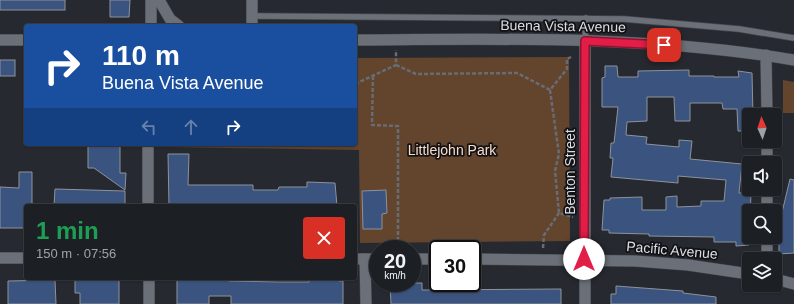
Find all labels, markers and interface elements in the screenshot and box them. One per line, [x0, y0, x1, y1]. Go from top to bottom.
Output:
street label: Buena Vista Avenue [500, 17, 626, 35]
pin [647, 28, 681, 62]
icon: arrive [653, 34, 675, 56]
icon: right [36, 40, 88, 92]
text: 110 m [102, 40, 180, 71]
text: Buena Vista Avenue [102, 73, 263, 93]
north arrow [742, 108, 782, 148]
map controls [742, 108, 782, 292]
icon: left [138, 116, 160, 138]
icon: ahead [180, 116, 202, 138]
icon: right [222, 116, 244, 138]
street label: Benton Street [562, 129, 578, 215]
park label: Littlejohn Park [408, 142, 497, 158]
button: sound [742, 156, 782, 196]
button: search [742, 204, 782, 244]
text: 1 min [36, 217, 99, 244]
button: close [303, 217, 345, 259]
position arrow [563, 238, 605, 280]
street label: Pacific Avenue [626, 238, 719, 262]
speed limit sign: 30 [429, 240, 481, 292]
text: 150 m · 07:56 [36, 246, 116, 261]
text: 20 [384, 250, 406, 272]
button: layers [742, 252, 782, 292]
text: km/h [384, 270, 406, 281]

